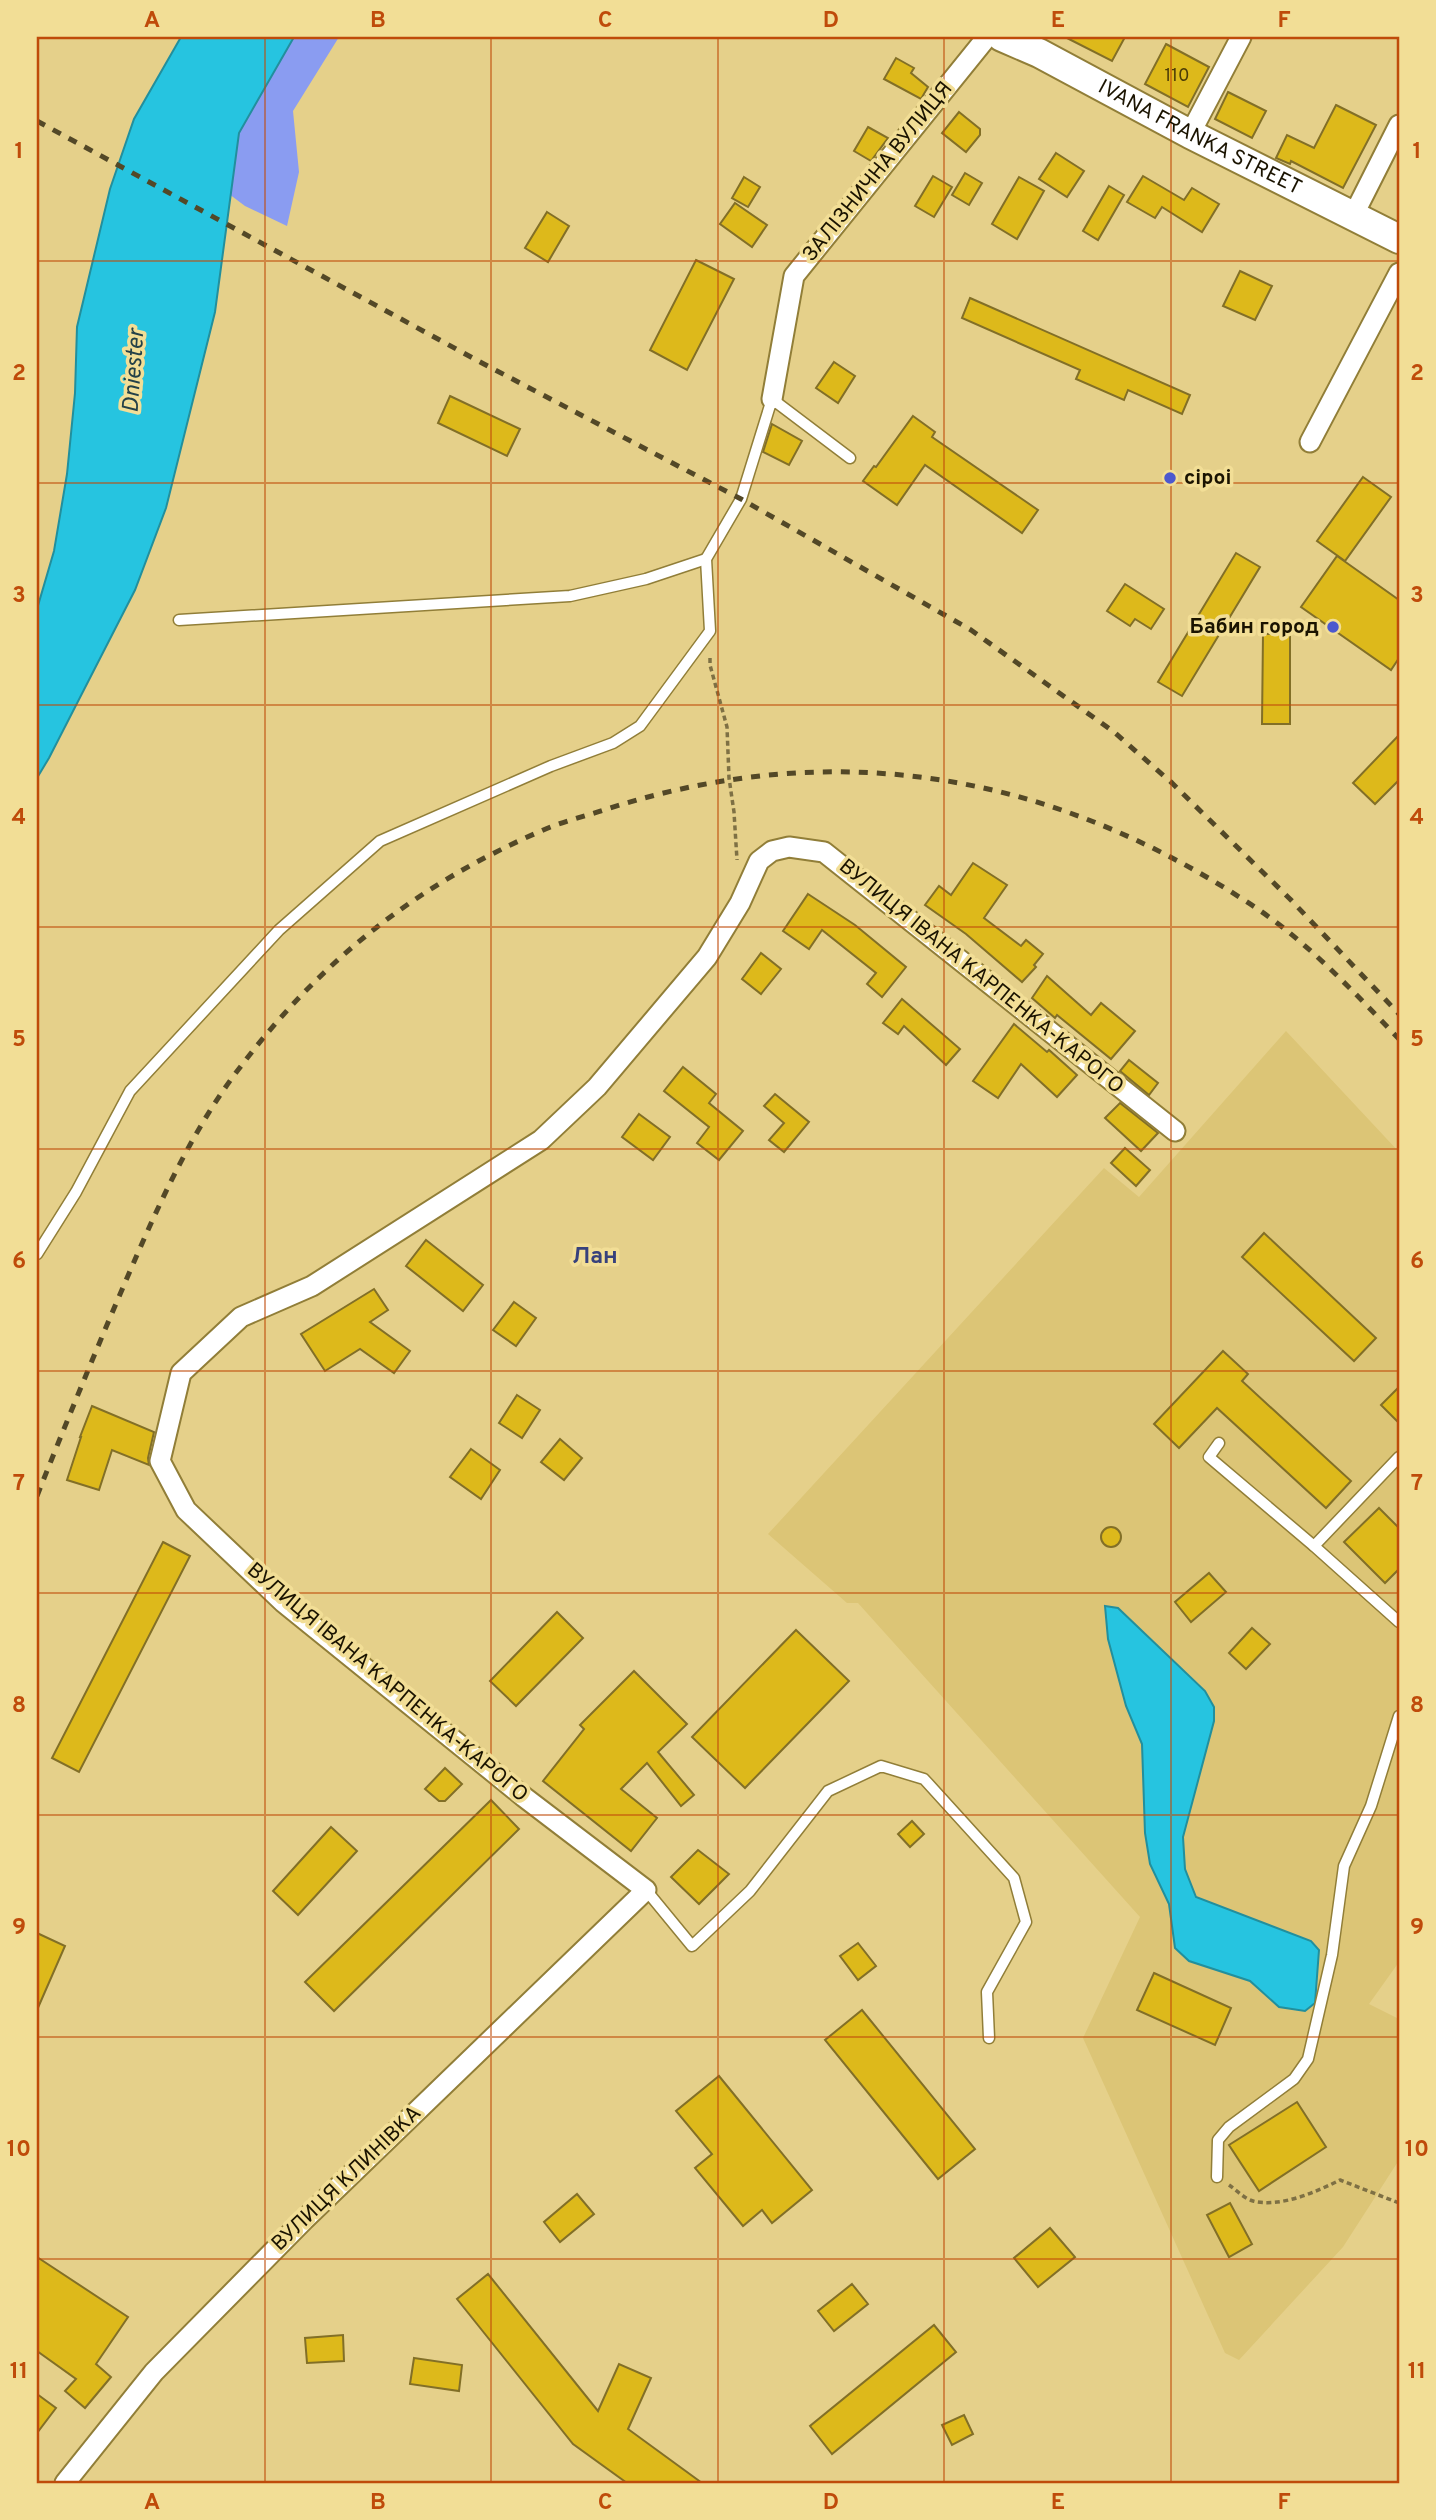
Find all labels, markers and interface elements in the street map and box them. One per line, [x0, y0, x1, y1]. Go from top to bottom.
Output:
text: A [144, 7, 160, 36]
text: B [370, 7, 386, 36]
text: C [598, 7, 612, 36]
text: D [823, 7, 839, 36]
text: E [1051, 7, 1065, 36]
text: F [1277, 7, 1291, 36]
house number: 110 [1165, 65, 1189, 88]
street label: IVANA FRANKA STREET [1093, 74, 1306, 201]
street label: ЗАЛІЗНИЧНА ВУЛИЦЯ [797, 76, 959, 268]
text: 1 [14, 138, 24, 167]
text: 1 [1412, 138, 1422, 167]
water label: Dniester [118, 326, 153, 414]
text: 2 [12, 360, 26, 389]
text: 2 [1410, 360, 1424, 389]
place label: сіроі [1184, 465, 1231, 492]
marker: сіроі [1162, 470, 1178, 486]
text: 3 [12, 582, 26, 611]
text: 3 [1410, 582, 1424, 611]
place label: Бабин город [1189, 614, 1319, 641]
marker: Бабин город [1325, 619, 1341, 635]
text: 4 [12, 804, 26, 833]
text: 4 [1410, 804, 1424, 833]
street label: ВУЛИЦЯ ІВАНА КАРПЕНКА-КАРОГО [833, 854, 1129, 1100]
text: 5 [12, 1026, 26, 1055]
text: 5 [1410, 1026, 1424, 1055]
district label: Лан [572, 1243, 618, 1272]
text: 6 [12, 1248, 26, 1277]
text: 6 [1410, 1248, 1424, 1277]
text: 7 [13, 1470, 25, 1499]
text: 7 [1411, 1470, 1423, 1499]
street label: ВУЛИЦЯ ІВАНА КАРПЕНКА-КАРОГО [241, 1557, 533, 1809]
text: 8 [12, 1692, 26, 1721]
text: 8 [1410, 1692, 1424, 1721]
text: 9 [12, 1914, 26, 1943]
text: 9 [1410, 1914, 1424, 1943]
street label: ВУЛИЦЯ КЛИНІВКА [266, 2100, 428, 2258]
text: 10 [7, 2136, 31, 2165]
text: 10 [1405, 2136, 1429, 2165]
text: 11 [10, 2358, 28, 2387]
text: 11 [1408, 2358, 1426, 2387]
text: A [144, 2489, 160, 2518]
text: B [370, 2489, 386, 2518]
text: C [598, 2489, 612, 2518]
text: D [823, 2489, 839, 2518]
text: E [1051, 2489, 1065, 2518]
text: F [1277, 2489, 1291, 2518]

